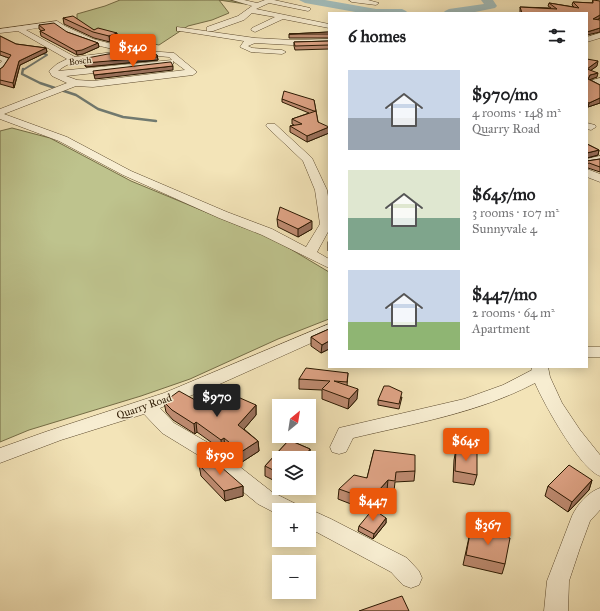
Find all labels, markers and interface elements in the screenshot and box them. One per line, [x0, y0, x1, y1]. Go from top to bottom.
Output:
icon: filters [546, 25, 568, 47]
text: 6 homes [348, 26, 406, 47]
pin: $540 [109, 34, 157, 68]
text: $540 [119, 39, 147, 55]
street label: Bosch [68, 54, 92, 67]
text: $970/mo [472, 84, 538, 105]
icon: home [380, 86, 428, 134]
text: 4 rooms · 148 m² [472, 105, 561, 121]
text: Quarry Road [472, 121, 540, 137]
text: $645/mo [472, 184, 536, 205]
icon: home [380, 186, 428, 234]
text: 3 rooms · 107 m² [472, 205, 559, 221]
text: Sunnyvale 4 [472, 221, 537, 237]
text: $447/mo [472, 284, 537, 305]
icon: home [380, 286, 428, 334]
text: 2 rooms · 64 m² [472, 305, 555, 321]
text: Apartment [472, 321, 530, 337]
pin: $970 [193, 384, 241, 418]
text: $970 [202, 389, 232, 405]
street label: Quarry Road [115, 391, 174, 422]
north arrow [272, 399, 316, 443]
map controls [272, 399, 316, 599]
pin: $645 [442, 428, 490, 462]
text: $645 [452, 433, 480, 449]
pin: $590 [196, 442, 244, 476]
text: $590 [206, 447, 234, 463]
button: layers [272, 451, 316, 495]
pin: $447 [349, 488, 397, 522]
text: $447 [359, 493, 387, 509]
button: + [272, 503, 316, 547]
pin: $367 [464, 512, 512, 546]
text: $367 [475, 517, 501, 533]
button: − [272, 555, 316, 599]

